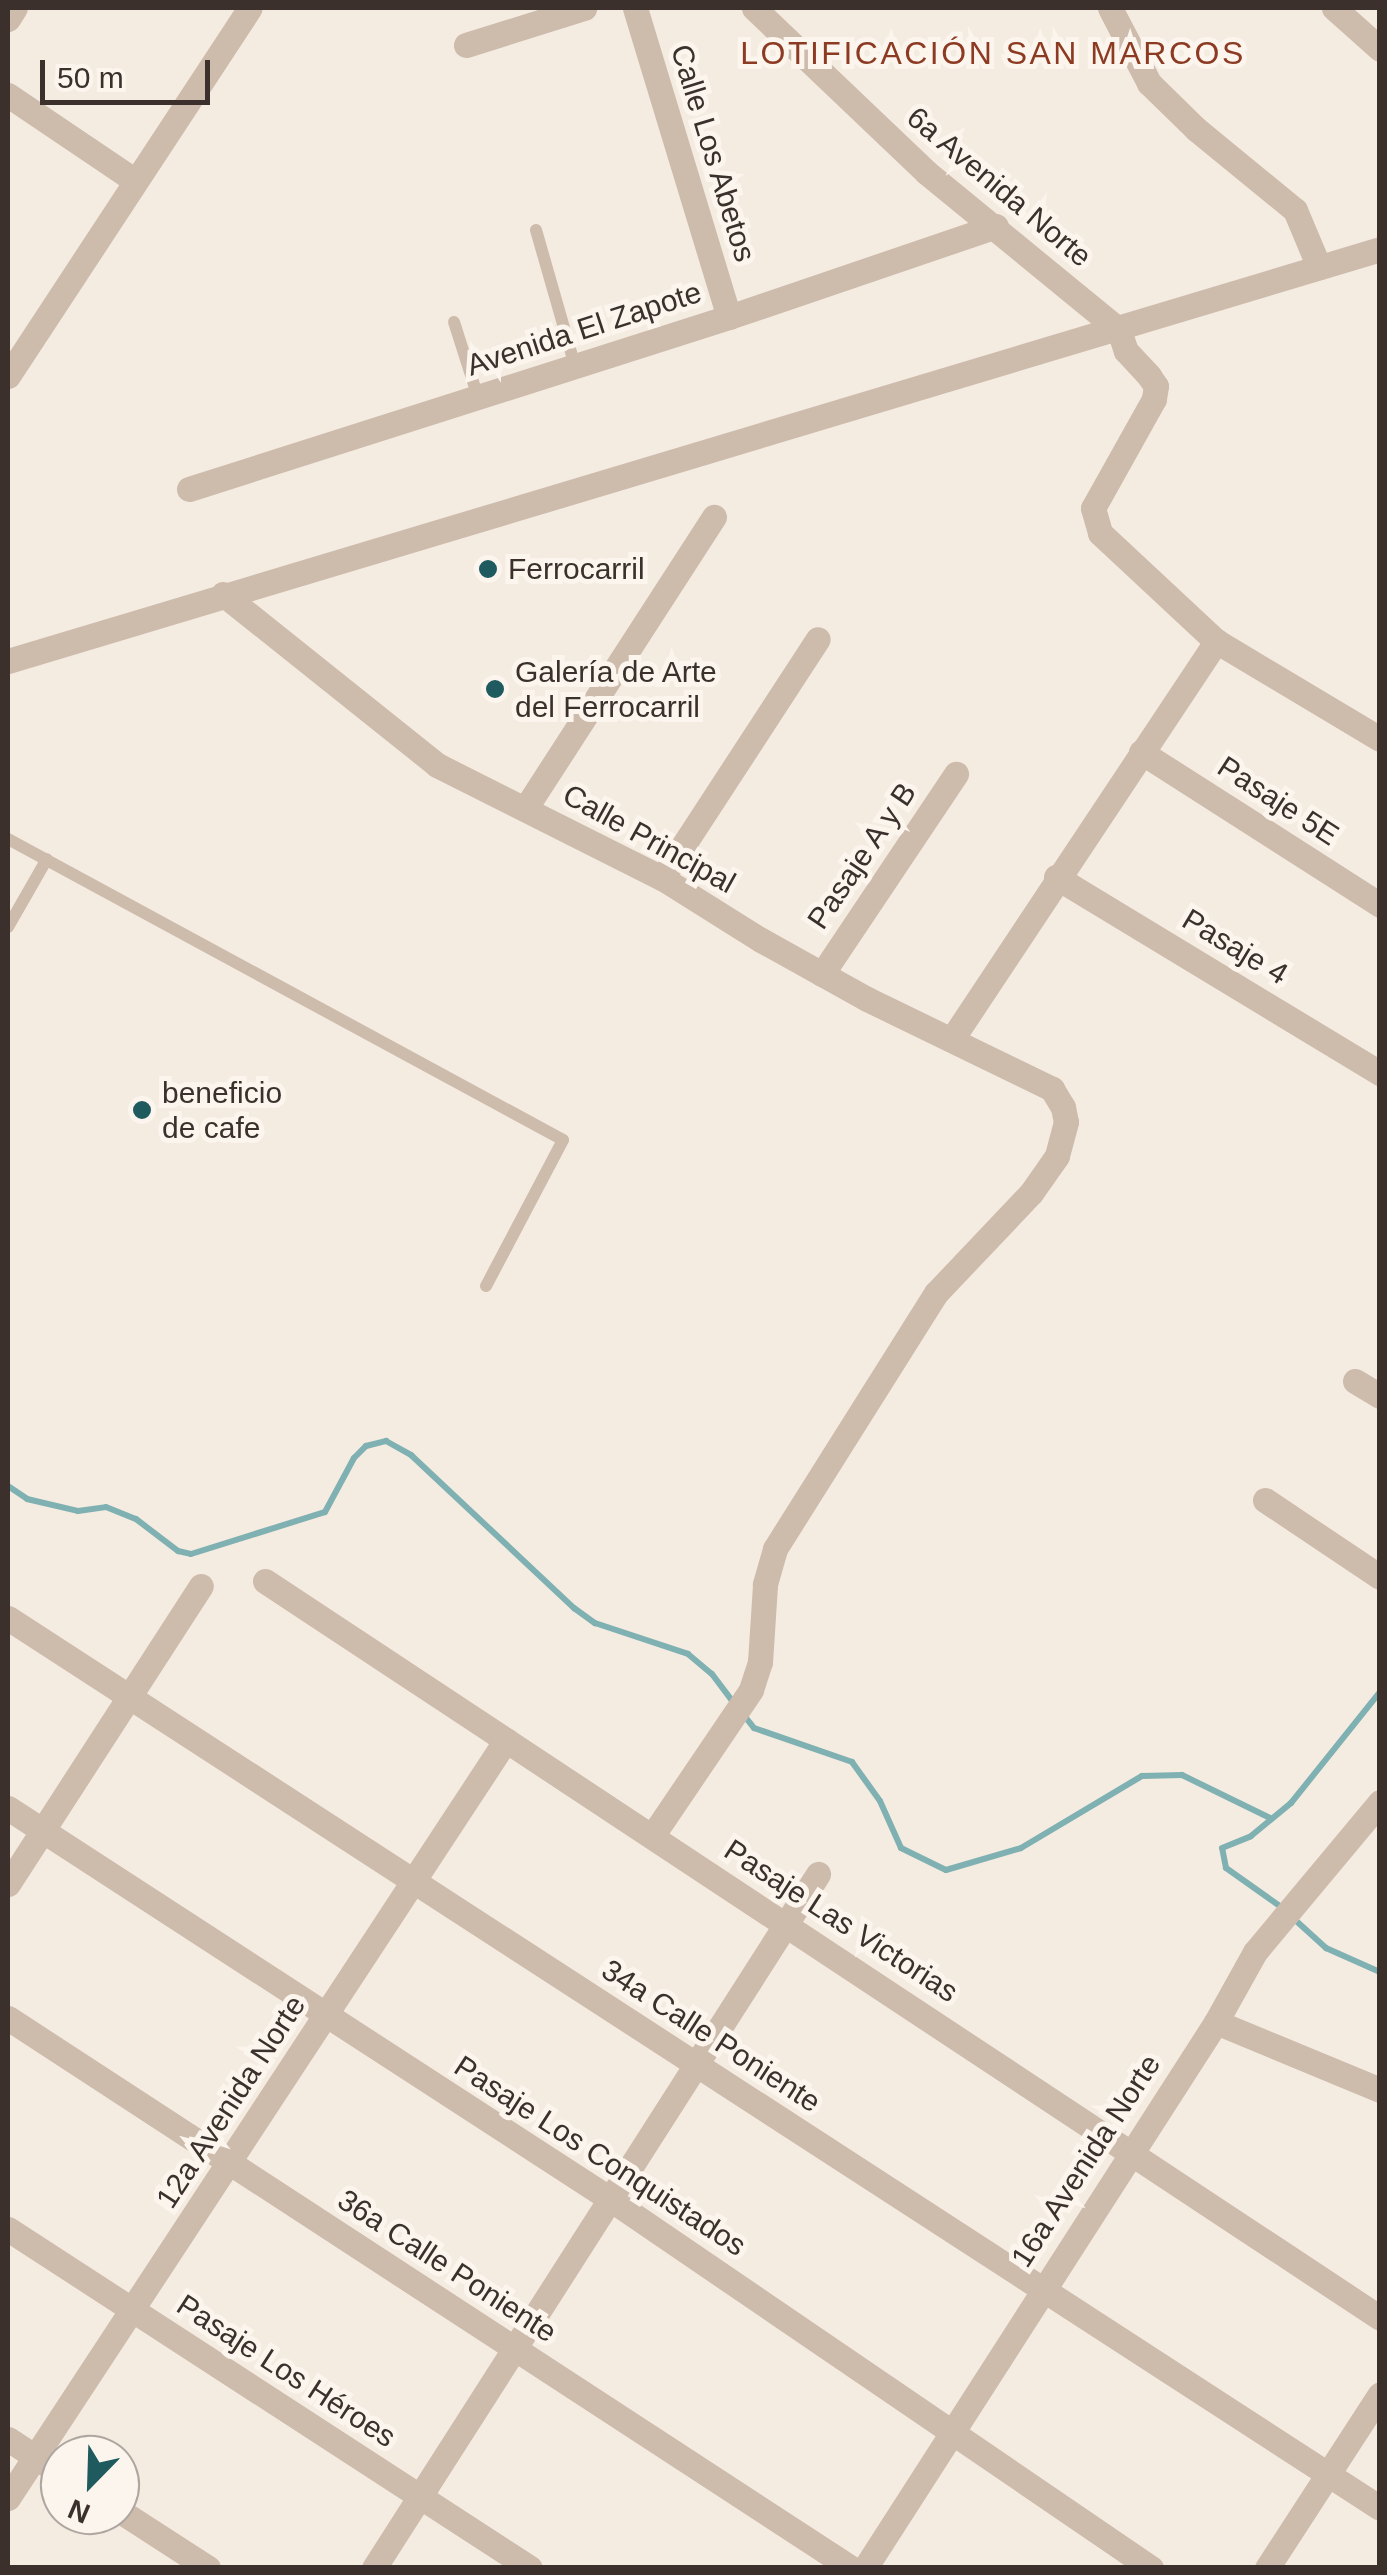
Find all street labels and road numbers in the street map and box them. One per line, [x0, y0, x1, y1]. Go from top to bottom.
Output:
street label: Calle Los Abetos [663, 39, 763, 267]
street label: 6a Avenida Norte [899, 99, 1099, 275]
street label: Avenida El Zapote [462, 274, 706, 384]
street label: Pasaje 5E [1211, 749, 1345, 853]
street label: Pasaje A y B [799, 775, 925, 937]
street label: Calle Principal [556, 777, 742, 901]
street label: Pasaje 4 [1176, 902, 1294, 992]
street label: Pasaje Las Victorias [717, 1832, 965, 2010]
street label: 34a Calle Poniente [595, 1952, 827, 2120]
street label: 12a Avenida Norte [148, 1988, 314, 2216]
street label: 16a Avenida Norte [1003, 2047, 1169, 2275]
street label: Pasaje Los Conquistados [448, 2048, 752, 2264]
street label: 36a Calle Poniente [331, 2182, 563, 2350]
street label: Pasaje Los Héroes [170, 2287, 402, 2455]

